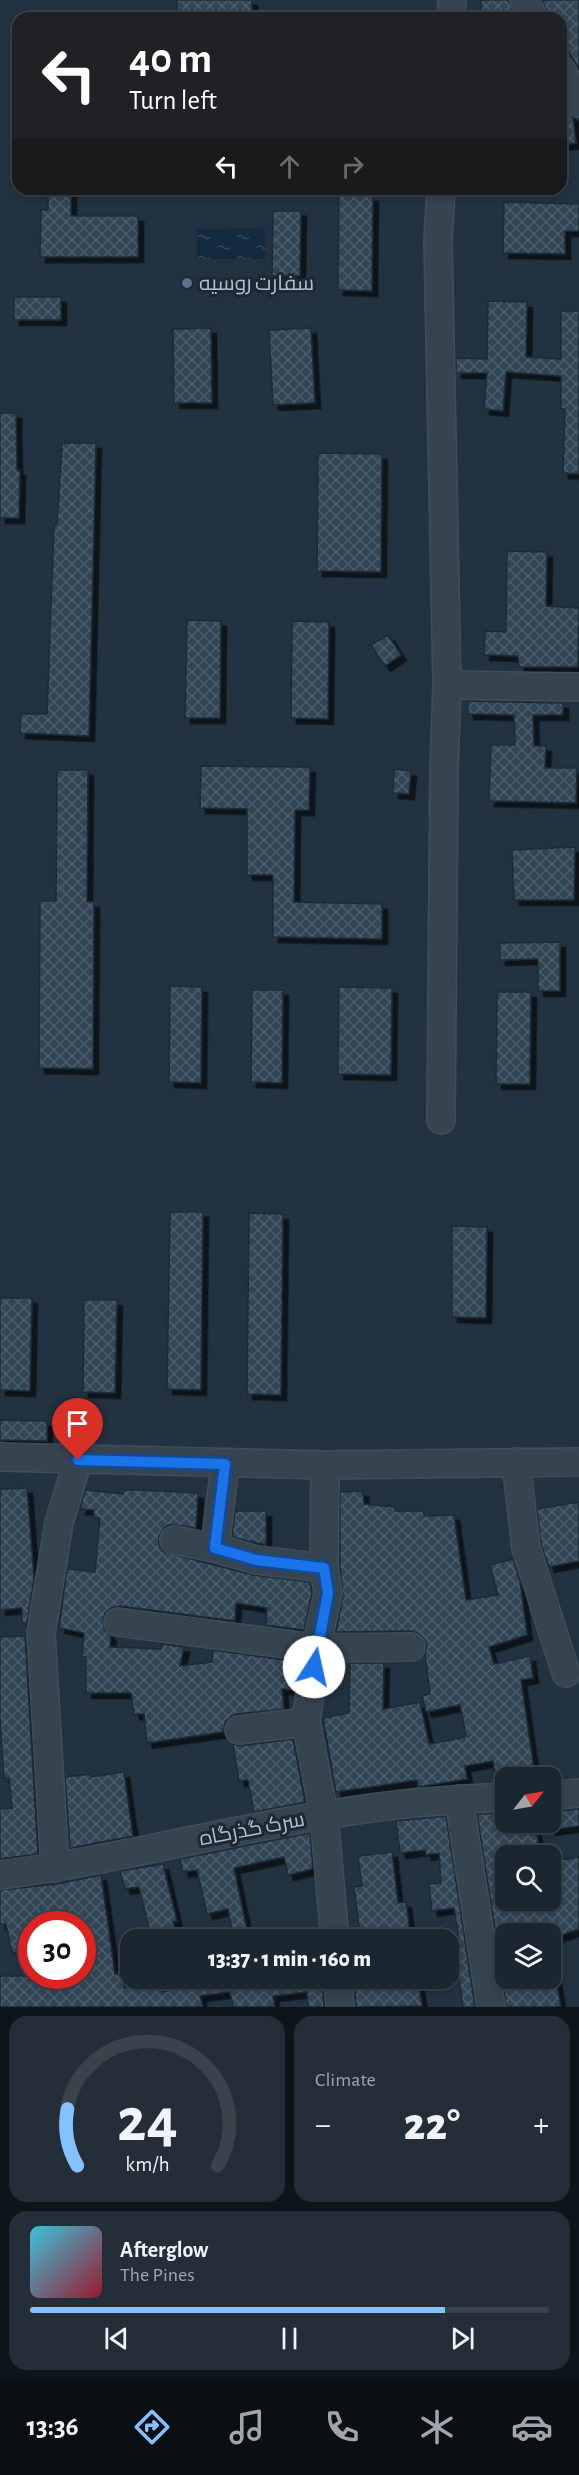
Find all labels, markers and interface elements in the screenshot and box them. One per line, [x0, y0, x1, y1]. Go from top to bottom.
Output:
icon: left [30, 36, 108, 114]
text: 40 m [129, 38, 212, 80]
text: Turn left [129, 87, 217, 114]
icon: left [210, 150, 243, 183]
icon: ahead [273, 150, 306, 183]
icon: right [336, 150, 369, 183]
place label: سفارت روسیه [199, 273, 314, 295]
marker: سفارت روسیه [180, 276, 194, 290]
pin [52, 1398, 103, 1460]
icon: arrive [61, 1407, 94, 1440]
position arrow [282, 1635, 346, 1699]
north arrow [495, 1767, 561, 1833]
map controls [495, 1767, 561, 1989]
street label: سرک گذرگاه [198, 1809, 307, 1850]
button: search [495, 1845, 561, 1911]
speed limit sign: 30 [18, 1911, 96, 1989]
button: layers [495, 1923, 561, 1989]
text: 13:37 · 1 min · 160 m [208, 1948, 371, 1970]
text: Climate [315, 2070, 376, 2090]
text: 24 [117, 2090, 177, 2152]
text: 22° [404, 2103, 460, 2148]
text: − [315, 2109, 331, 2142]
text: + [533, 2109, 549, 2142]
text: km/h [125, 2154, 169, 2175]
text: Afterglow [120, 2239, 208, 2261]
text: The Pines [120, 2265, 195, 2285]
icon: previous [100, 2322, 133, 2355]
icon: pause [273, 2322, 306, 2355]
icon: next [446, 2322, 479, 2355]
icon: directions [131, 2406, 173, 2448]
icon: music [226, 2406, 268, 2448]
icon: phone [321, 2406, 363, 2448]
icon: climate [416, 2406, 458, 2448]
icon: car [511, 2406, 553, 2448]
text: 13:36 [26, 2413, 79, 2440]

